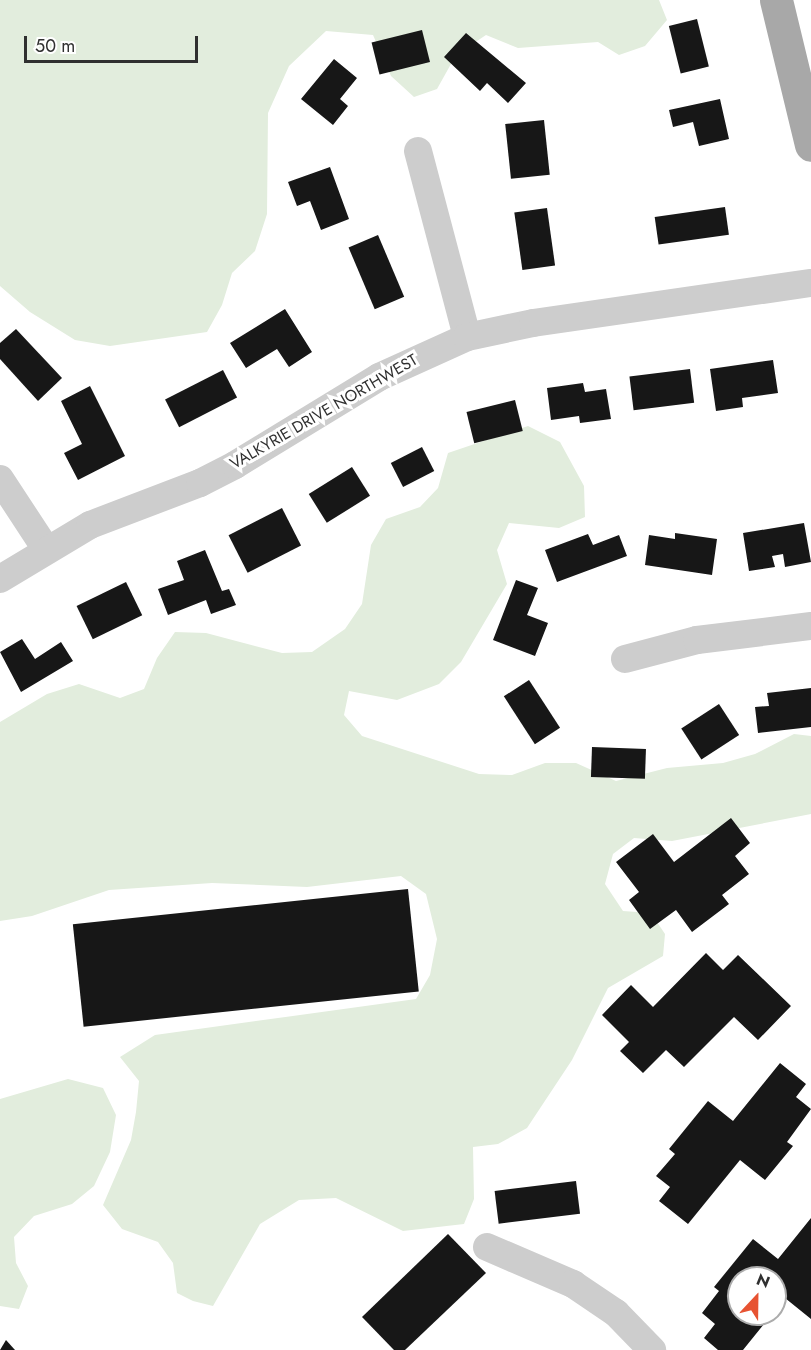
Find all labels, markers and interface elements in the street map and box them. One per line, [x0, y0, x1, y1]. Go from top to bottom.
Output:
scale bar [27, 24, 201, 62]
text: 50 m [35, 33, 75, 59]
street label: VALKYRIE DRIVE NORTHWEST [227, 350, 421, 474]
north arrow [727, 1266, 787, 1326]
text: N [753, 1268, 773, 1294]

